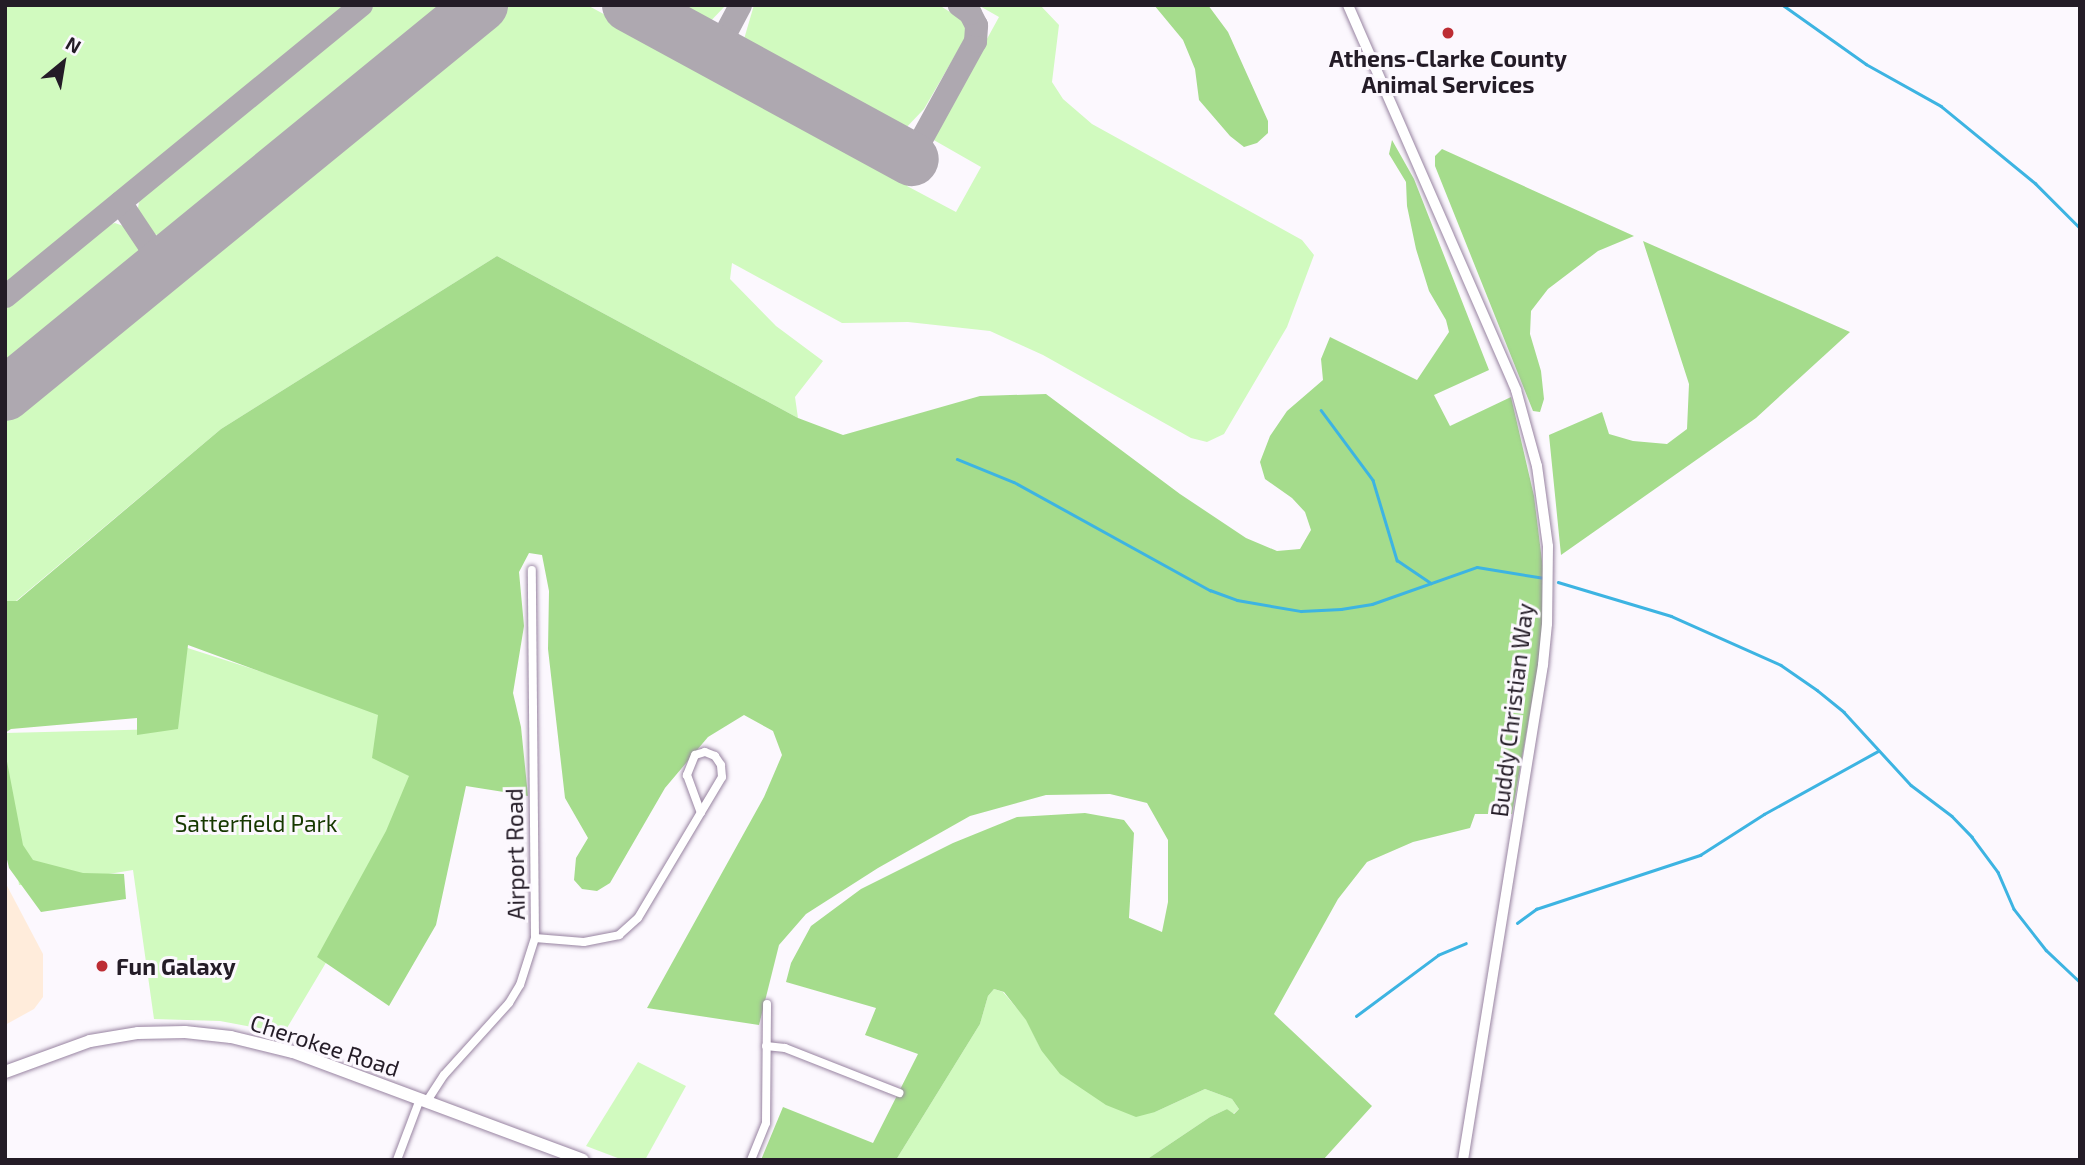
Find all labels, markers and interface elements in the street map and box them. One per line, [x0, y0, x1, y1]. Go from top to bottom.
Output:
marker: Athens-Clarke County Animal Services [1440, 25, 1456, 41]
north arrow [28, 28, 98, 98]
text: N [62, 31, 85, 58]
place label: Athens-Clarke County Animal Services [1329, 44, 1567, 98]
street label: Buddy Christian Way [1485, 601, 1539, 819]
street label: Airport Road [500, 788, 530, 920]
park label: Satterfield Park [174, 809, 338, 837]
place label: Fun Galaxy [116, 952, 236, 980]
marker: Fun Galaxy [94, 958, 110, 974]
street label: Cherokee Road [247, 1008, 403, 1082]

